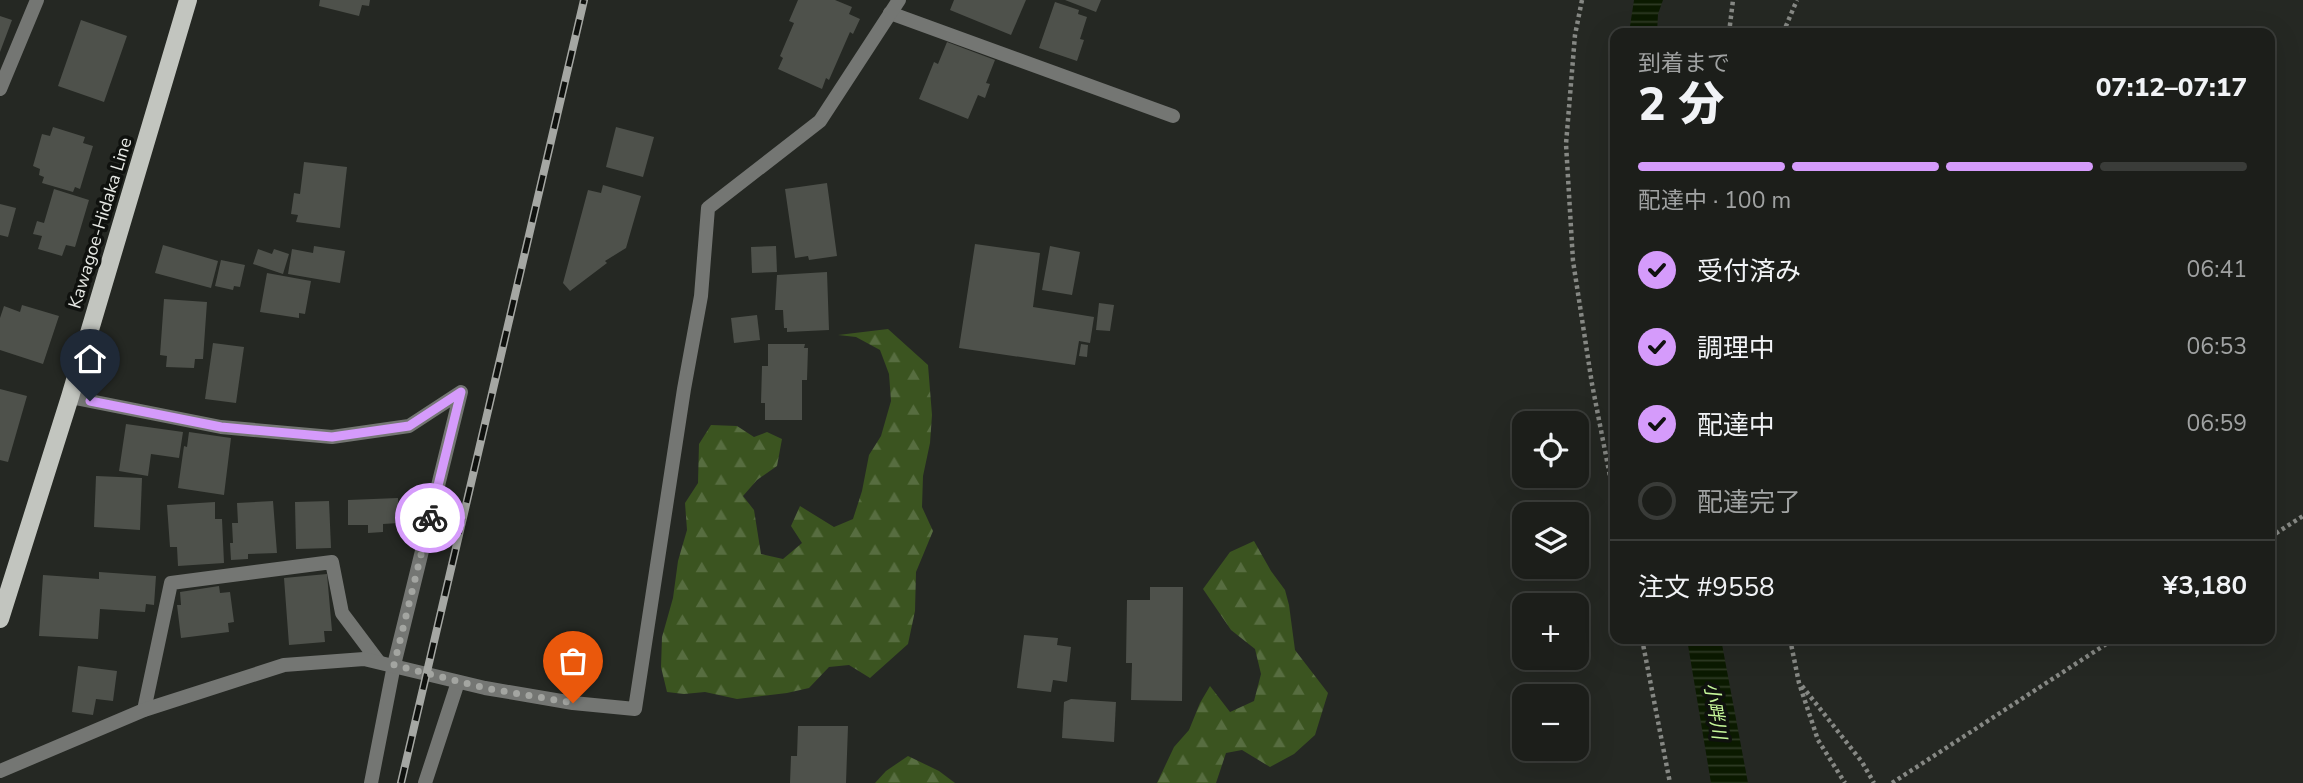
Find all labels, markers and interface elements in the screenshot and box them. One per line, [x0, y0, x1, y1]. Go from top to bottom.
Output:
text: 到着まで [1638, 48, 1730, 79]
text: 07:12–07:17 [2096, 70, 2247, 105]
text: 2 分 [1638, 73, 1724, 136]
street label: Kawagoe-Hidaka Line [63, 134, 137, 312]
text: 配達中 · 100 m [1638, 185, 1791, 216]
icon: check [1638, 251, 1676, 289]
text: 受付済み [1697, 254, 1801, 289]
text: 06:41 [2187, 254, 2247, 285]
icon: check [1638, 328, 1676, 366]
pin [60, 329, 120, 401]
text: 調理中 [1697, 331, 1775, 366]
text: 06:53 [2187, 331, 2247, 362]
icon: home [71, 340, 109, 378]
icon: check [1638, 405, 1676, 443]
text: 配達中 [1697, 408, 1775, 443]
text: 06:59 [2187, 408, 2247, 439]
map controls [1512, 411, 1589, 761]
button: locate [1512, 411, 1589, 488]
courier [395, 483, 465, 553]
text: 配達完了 [1697, 485, 1801, 520]
icon: bike [411, 499, 449, 537]
button: layers [1512, 502, 1589, 579]
text: ¥3,180 [2163, 568, 2247, 603]
text: 注文 #9558 [1638, 570, 1775, 605]
button: + [1512, 593, 1589, 670]
pin [543, 631, 603, 703]
icon: bag [554, 642, 592, 680]
water label: 小畔川 [1698, 681, 1733, 743]
button: − [1512, 684, 1589, 761]

